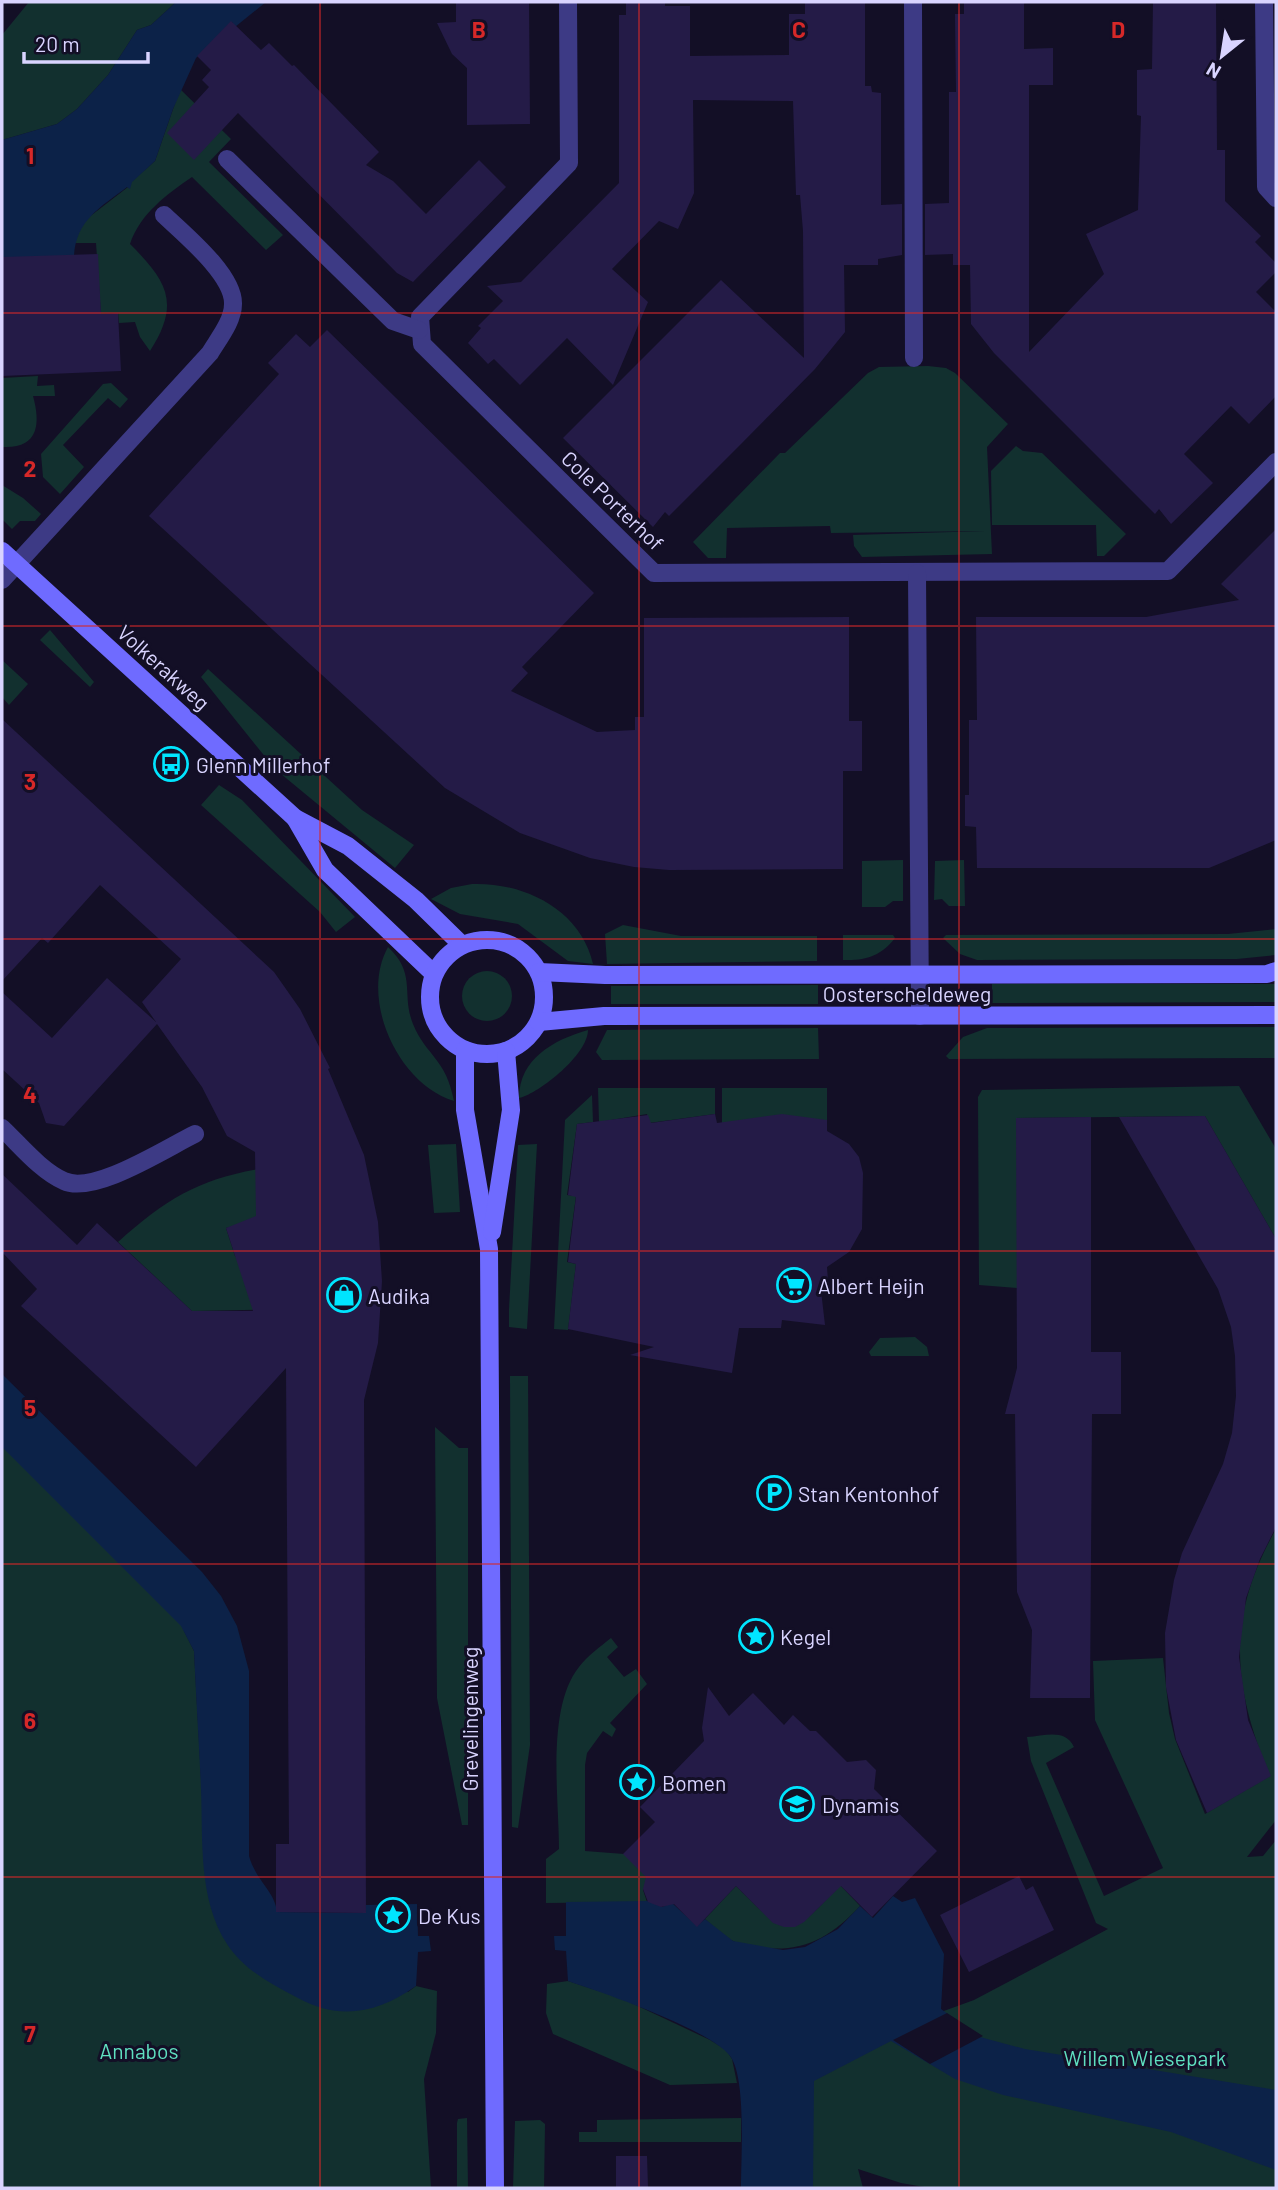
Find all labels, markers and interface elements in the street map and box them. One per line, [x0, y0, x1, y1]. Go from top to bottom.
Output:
text: B [472, 15, 486, 43]
text: C [792, 15, 806, 43]
text: D [1111, 15, 1125, 43]
scale bar [24, 21, 149, 65]
north arrow [1187, 21, 1257, 91]
text: 20 m [35, 31, 80, 56]
text: N [1202, 58, 1224, 84]
text: 1 [26, 141, 34, 169]
street label: Cole Porterhof [557, 445, 669, 555]
text: 2 [24, 454, 36, 482]
street label: Volkerakweg [113, 619, 215, 715]
bus stop icon: Glenn Millerhof [152, 745, 190, 783]
place label: Glenn Millerhof [196, 752, 331, 777]
text: 3 [24, 767, 36, 795]
street label: Oosterscheldeweg [823, 981, 991, 1006]
text: 4 [23, 1080, 37, 1108]
supermarket icon: Albert Heijn [775, 1266, 813, 1304]
place label: Albert Heijn [818, 1273, 925, 1298]
shop icon: Audika [325, 1276, 363, 1314]
place label: Audika [368, 1283, 430, 1308]
text: 5 [24, 1393, 36, 1421]
parking icon: Stan Kentonhof [755, 1474, 793, 1512]
place label: Stan Kentonhof [798, 1481, 939, 1506]
place icon: Kegel [737, 1617, 775, 1655]
place label: Kegel [780, 1624, 831, 1649]
street label: Grevelingenweg [457, 1647, 482, 1791]
text: 6 [24, 1706, 36, 1734]
place icon: Bomen [618, 1763, 656, 1801]
place label: Bomen [662, 1770, 726, 1795]
school or university icon: Dynamis [778, 1785, 816, 1823]
place label: Dynamis [822, 1792, 899, 1817]
place icon: De Kus [374, 1896, 412, 1934]
place label: De Kus [418, 1903, 481, 1928]
text: 7 [24, 2019, 36, 2047]
park label: Annabos [100, 2038, 178, 2063]
park label: Willem Wiesepark [1064, 2045, 1226, 2070]

